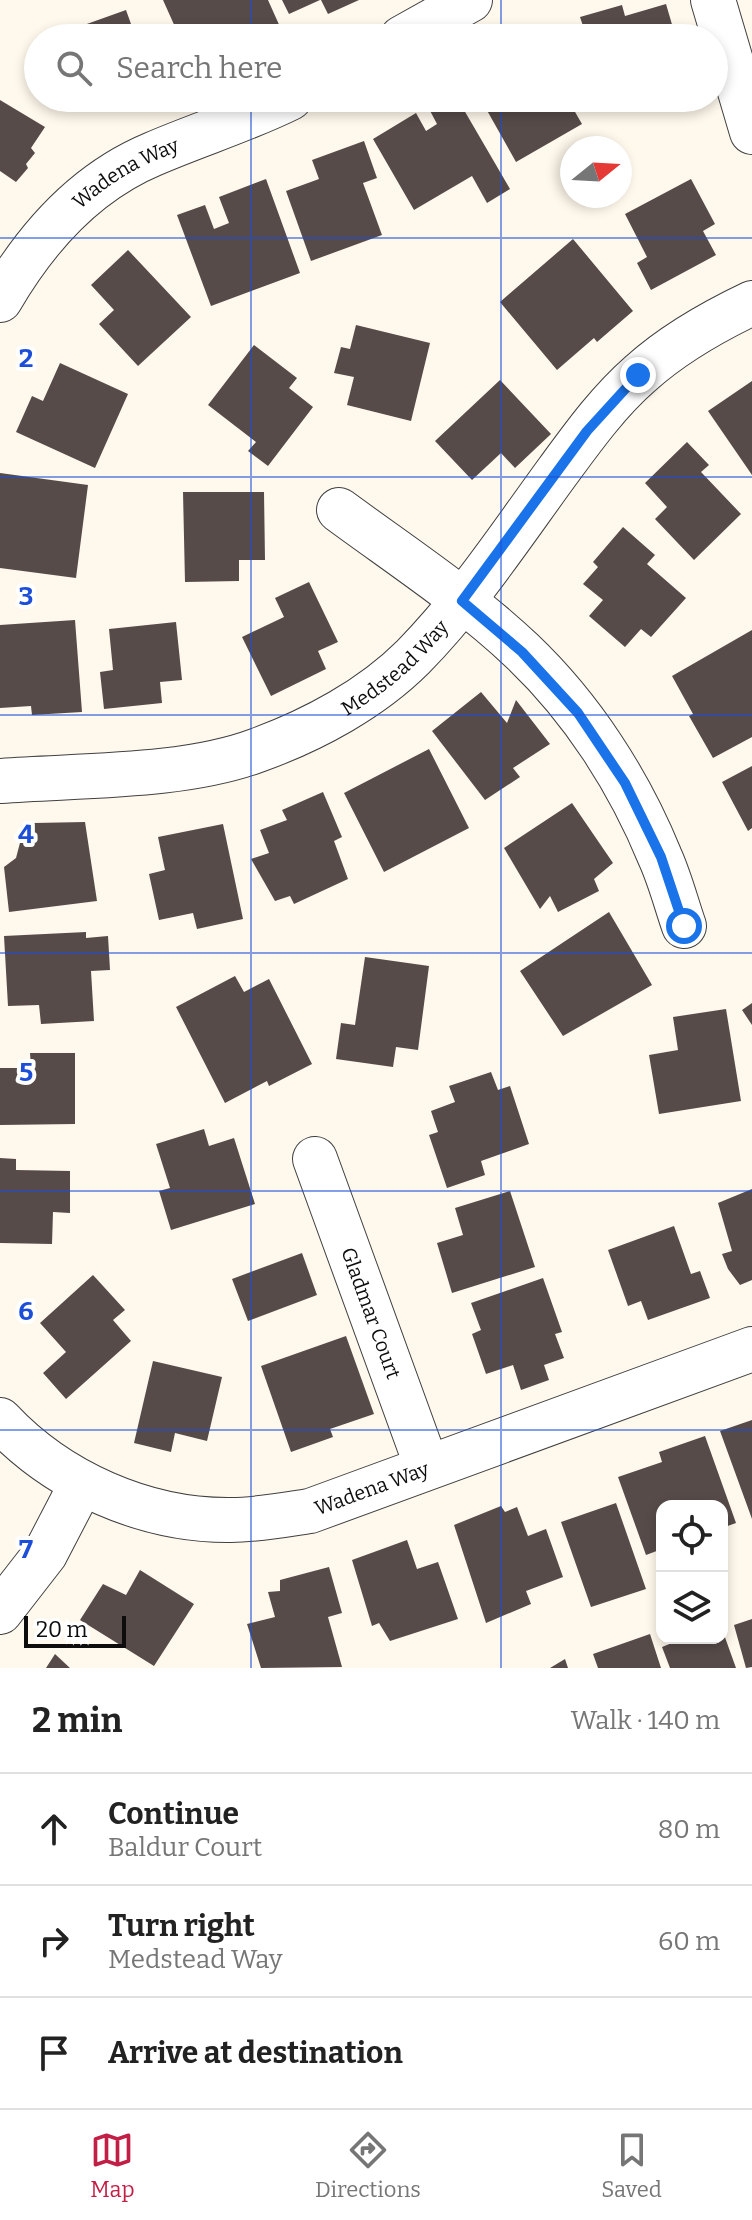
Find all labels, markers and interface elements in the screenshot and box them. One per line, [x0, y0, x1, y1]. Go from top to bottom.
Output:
search box [24, 24, 728, 112]
icon: search [52, 46, 96, 90]
text: Search here [116, 50, 283, 86]
street label: Wadena Way [67, 132, 183, 213]
north arrow [560, 136, 632, 208]
text: 2 [19, 343, 33, 374]
route end [620, 357, 656, 393]
text: 3 [19, 581, 33, 612]
street label: Medstead Way [337, 615, 454, 720]
text: 4 [18, 819, 34, 850]
route start [666, 908, 702, 944]
text: 5 [19, 1057, 33, 1088]
street label: Gladmar Court [336, 1244, 406, 1382]
text: 6 [18, 1296, 34, 1327]
street label: Wadena Way [311, 1456, 432, 1520]
map controls [656, 1500, 728, 1644]
button: locate [656, 1500, 728, 1572]
text: 7 [19, 1534, 33, 1565]
button: layers [656, 1572, 728, 1644]
scale bar [24, 1612, 126, 1648]
text: 20 m [36, 1616, 87, 1643]
text: 2 min [32, 1700, 122, 1741]
text: Walk · 140 m [571, 1705, 720, 1736]
text: Continue [108, 1796, 239, 1832]
icon: ahead [32, 1807, 76, 1851]
text: 80 m [658, 1814, 720, 1845]
text: Baldur Court [108, 1832, 262, 1863]
text: Turn right [108, 1908, 255, 1944]
icon: right [32, 1919, 76, 1963]
text: 60 m [658, 1926, 720, 1957]
text: Medstead Way [108, 1944, 283, 1975]
icon: arrive [32, 2031, 76, 2075]
text: Arrive at destination [108, 2035, 403, 2071]
tab: Map [90, 2128, 135, 2203]
tab: Directions [315, 2128, 421, 2203]
tab: Saved [601, 2128, 662, 2203]

